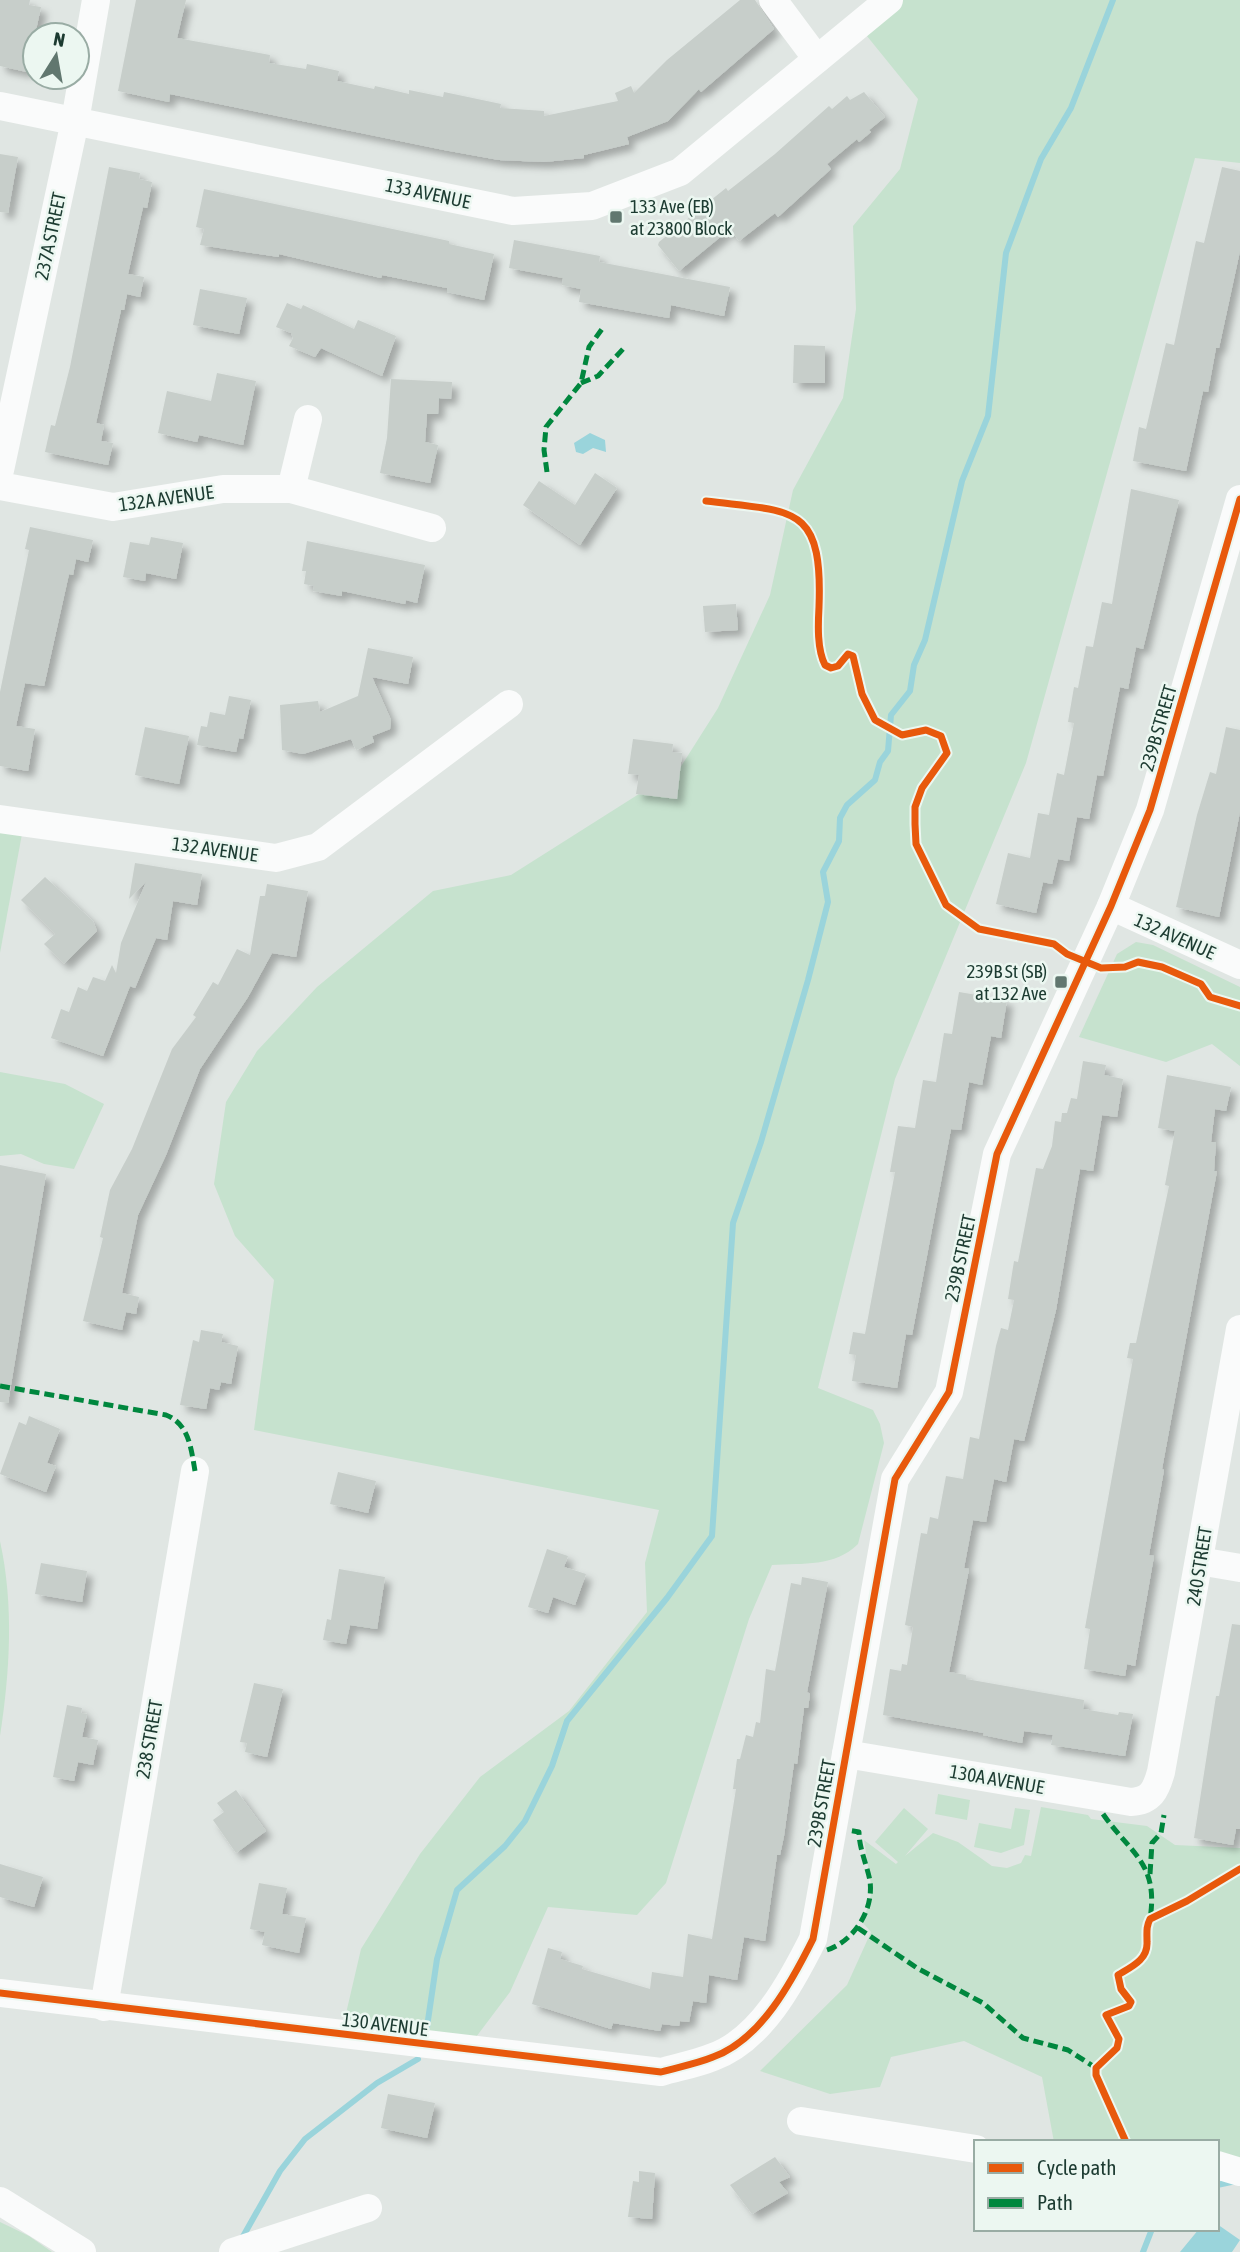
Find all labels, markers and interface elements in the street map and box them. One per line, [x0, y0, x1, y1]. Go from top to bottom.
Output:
north arrow [21, 21, 91, 91]
text: N [52, 27, 67, 51]
street label: 133 AVENUE [384, 173, 472, 213]
street label: 237A STREET [30, 190, 70, 282]
place label: 133 Ave (EB) at 23800 Block [630, 195, 733, 239]
marker: 133 Ave (EB) at 23800 Block [608, 209, 624, 225]
street label: 132A AVENUE [117, 480, 215, 516]
street label: 239B STREET [1135, 682, 1181, 774]
street label: 132 AVENUE [171, 832, 259, 866]
street label: 132 AVENUE [1131, 908, 1219, 964]
place label: 239B St (SB) at 132 Ave [966, 960, 1047, 1004]
marker: 239B St (SB) at 132 Ave [1053, 974, 1069, 990]
street label: 239B STREET [940, 1212, 980, 1304]
street label: 240 STREET [1182, 1524, 1216, 1607]
street label: 238 STREET [131, 1697, 167, 1780]
street label: 239B STREET [802, 1757, 840, 1849]
street label: 130A AVENUE [948, 1760, 1046, 1798]
street label: 130 AVENUE [341, 2008, 429, 2040]
legend [974, 2140, 1219, 2231]
text: Cycle path [1037, 2155, 1116, 2179]
text: Path [1037, 2190, 1073, 2214]

